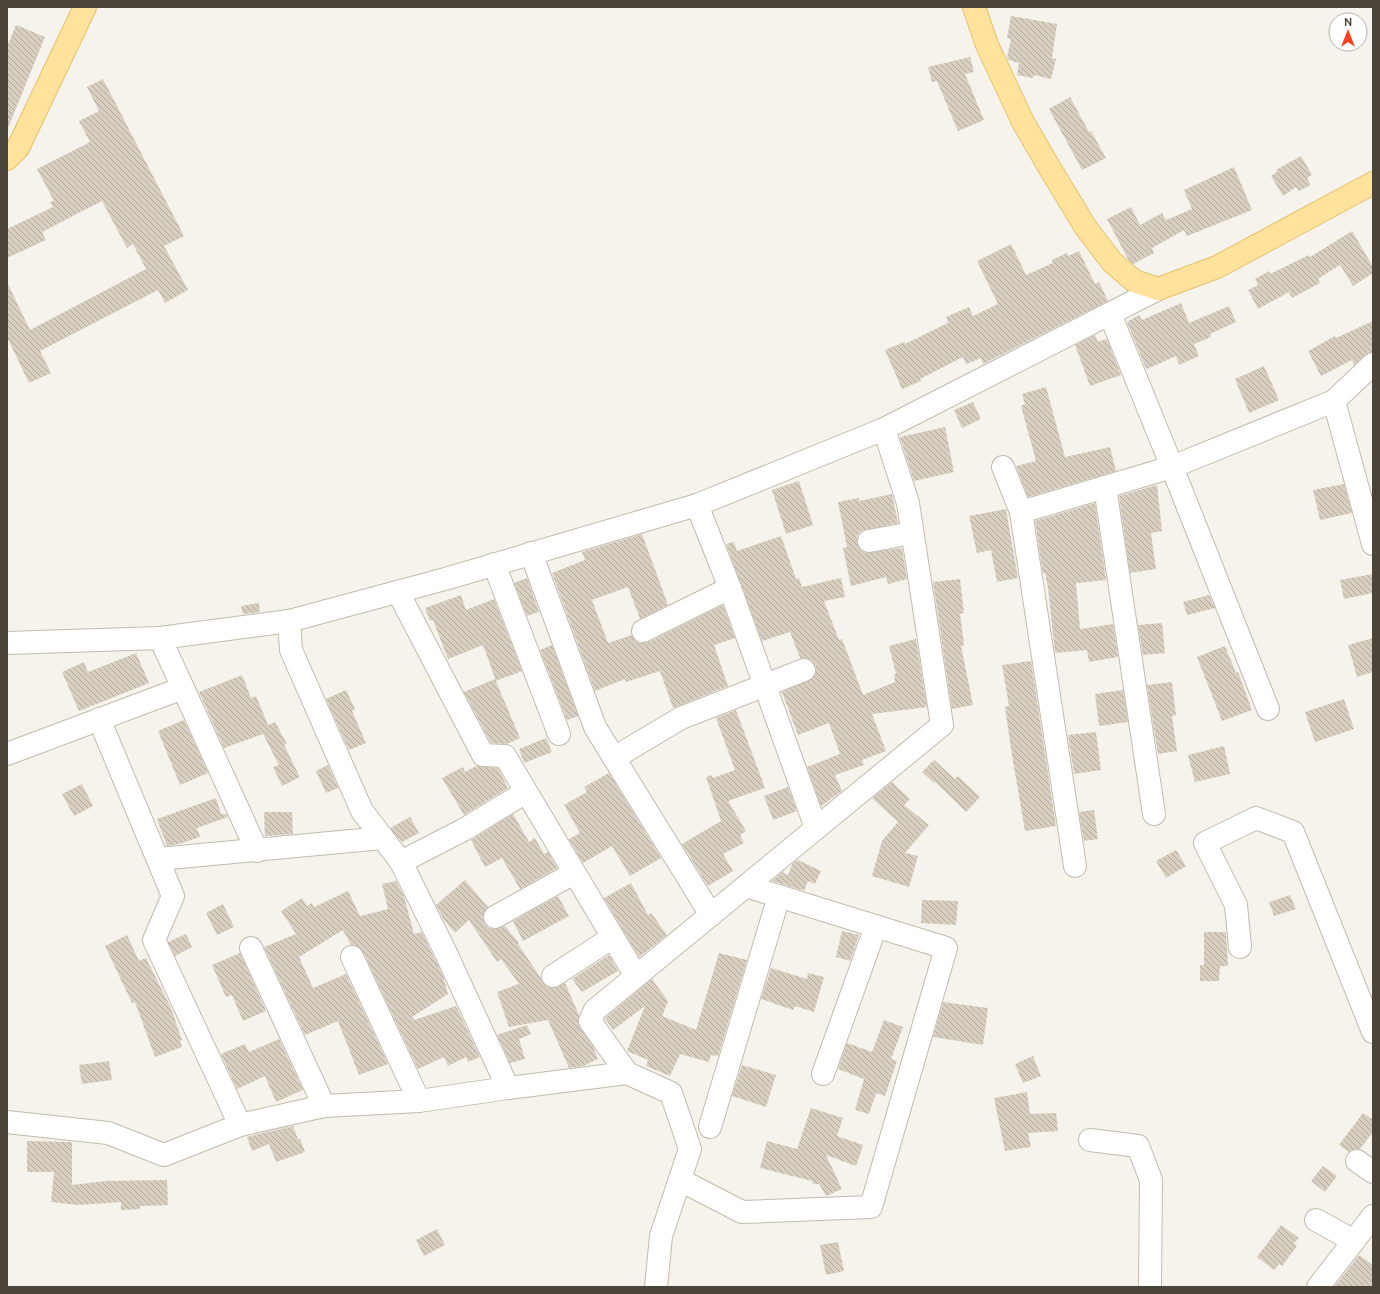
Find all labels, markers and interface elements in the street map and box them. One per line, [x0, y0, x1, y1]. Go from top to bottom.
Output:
north arrow [1328, 12, 1368, 52]
text: N [1344, 16, 1352, 28]

